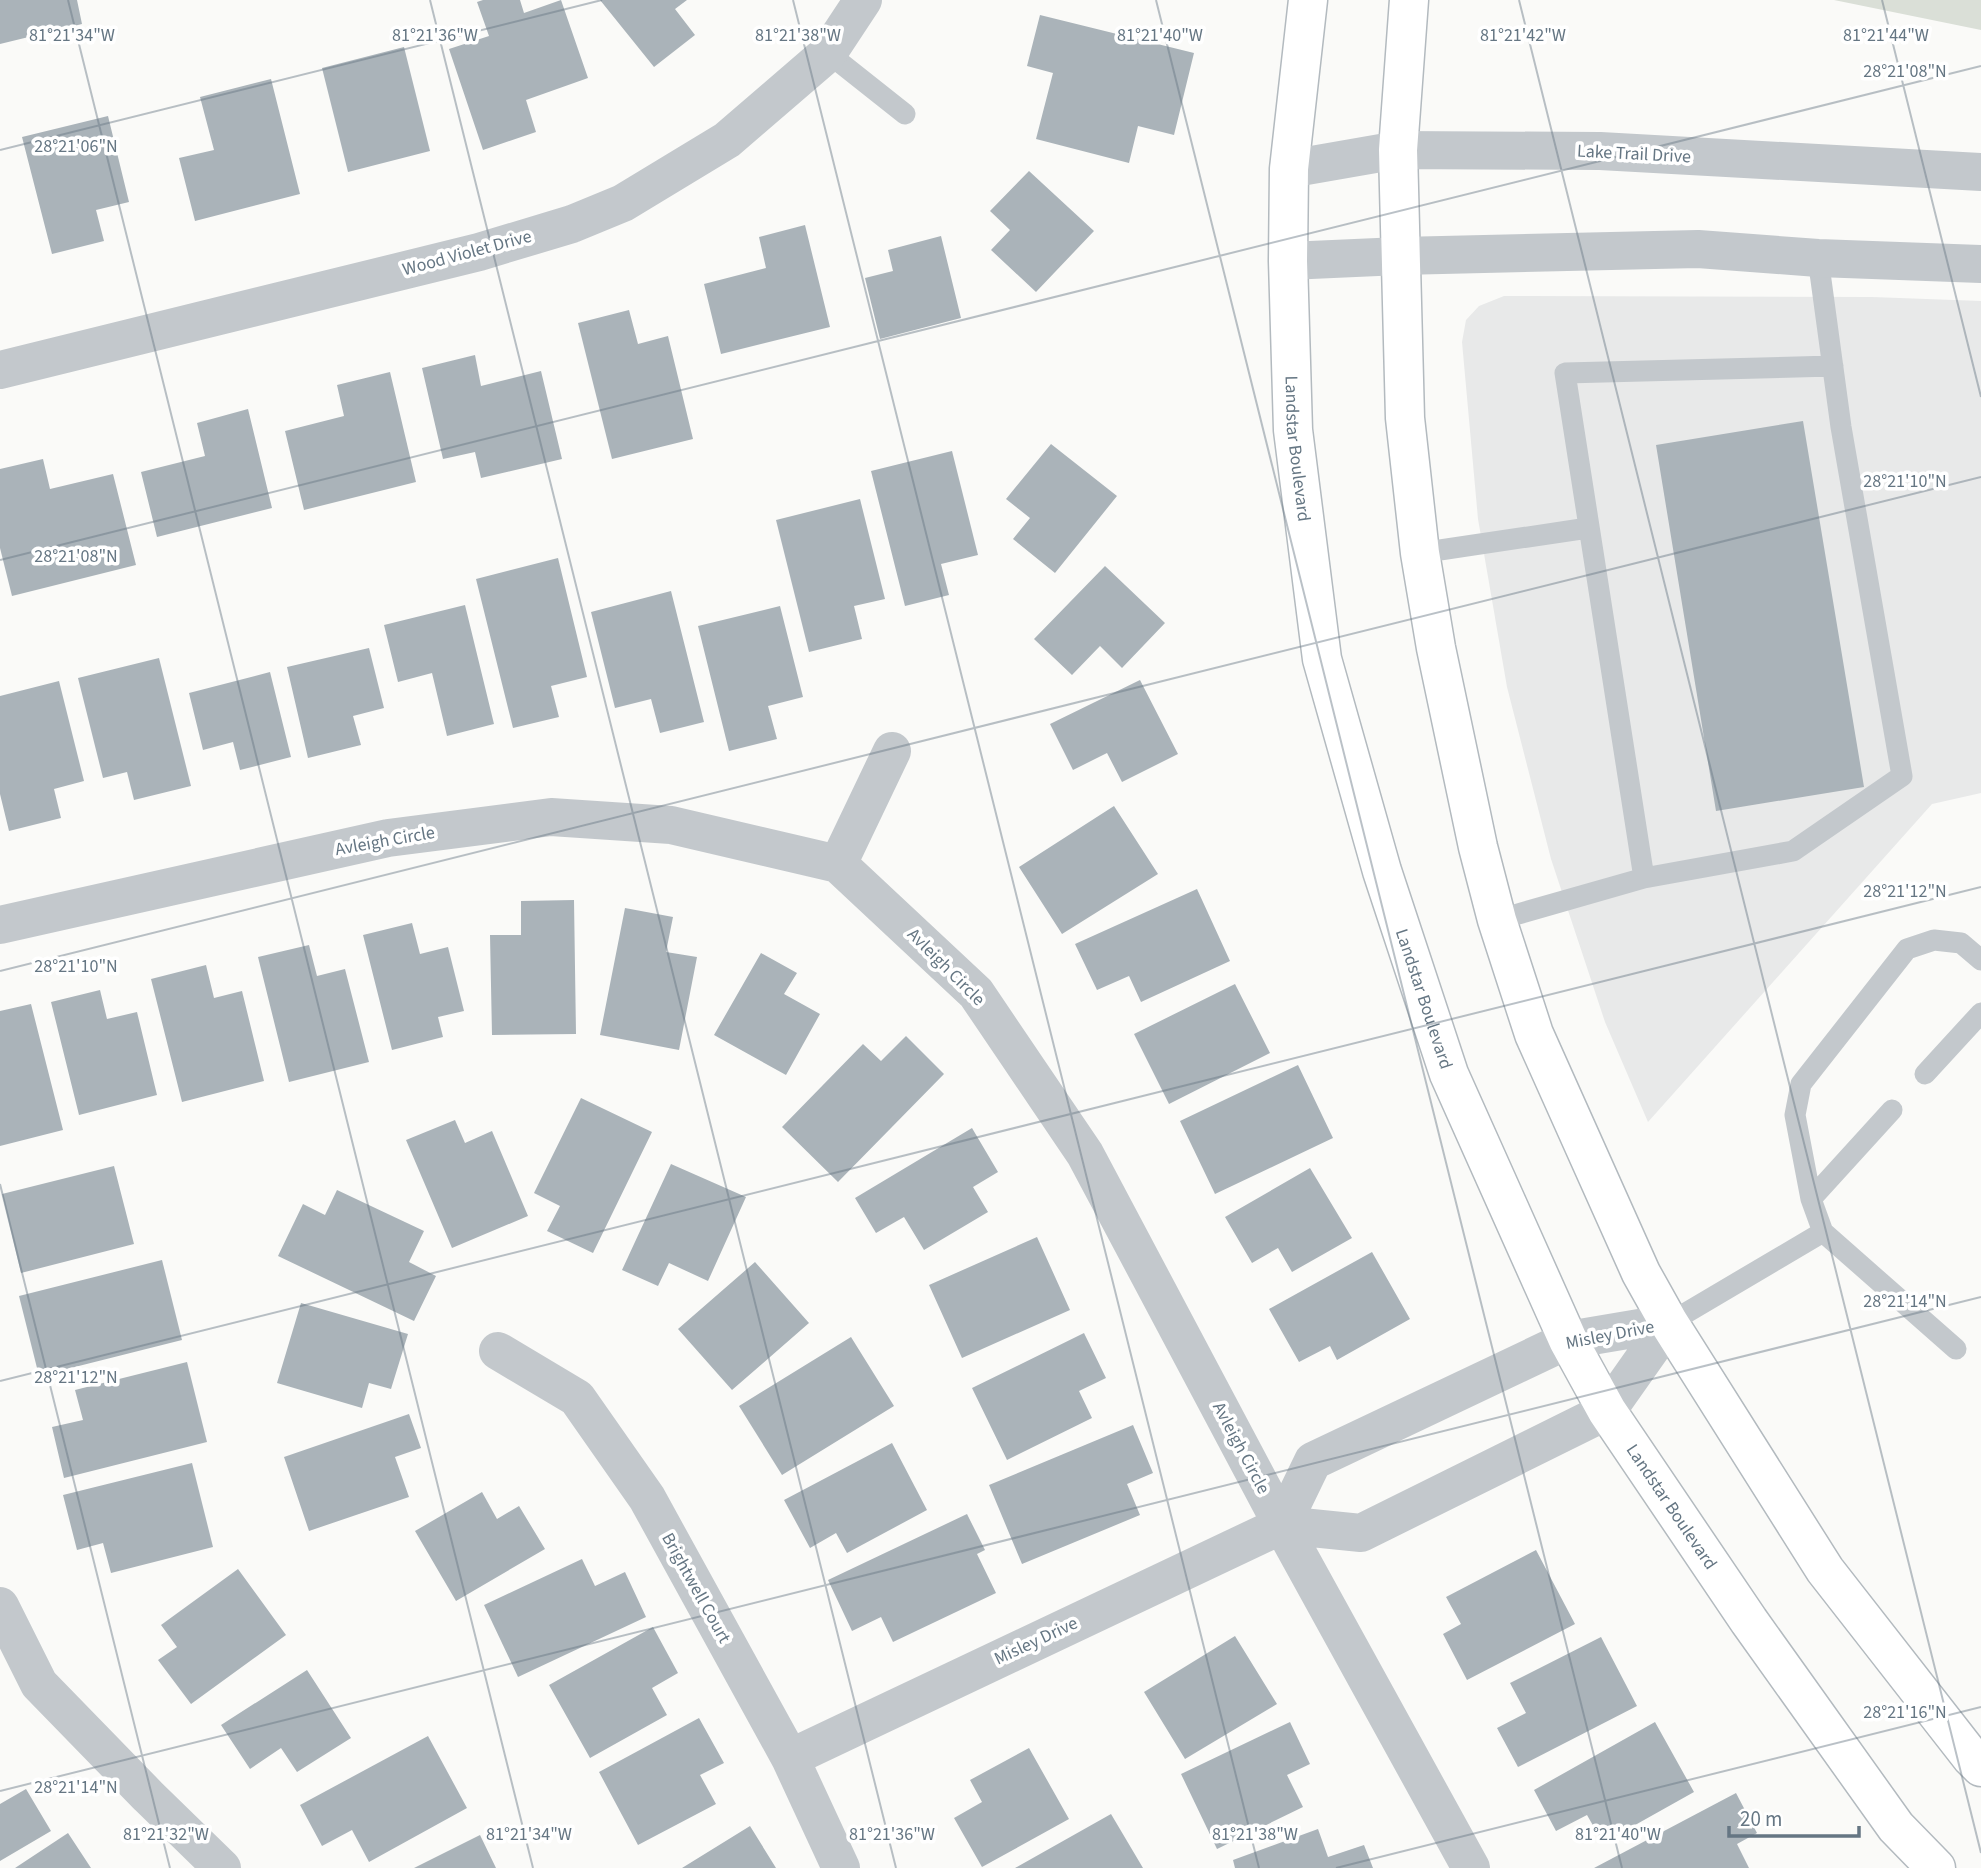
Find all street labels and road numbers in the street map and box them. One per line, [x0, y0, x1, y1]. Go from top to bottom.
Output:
street label: Lake Trail Drive [1576, 139, 1692, 169]
street label: Wood Violet Drive [400, 224, 534, 282]
street label: Landstar Boulevard [1279, 375, 1317, 523]
street label: Avleigh Circle [333, 820, 437, 862]
street label: Avleigh Circle [901, 922, 991, 1012]
street label: Landstar Boulevard [1389, 925, 1459, 1072]
street label: Misley Drive [1564, 1314, 1656, 1356]
street label: Avleigh Circle [1206, 1398, 1276, 1498]
street label: Landstar Boulevard [1620, 1439, 1723, 1574]
street label: Brightwell Court [655, 1528, 737, 1648]
street label: Misley Drive [990, 1611, 1082, 1671]

